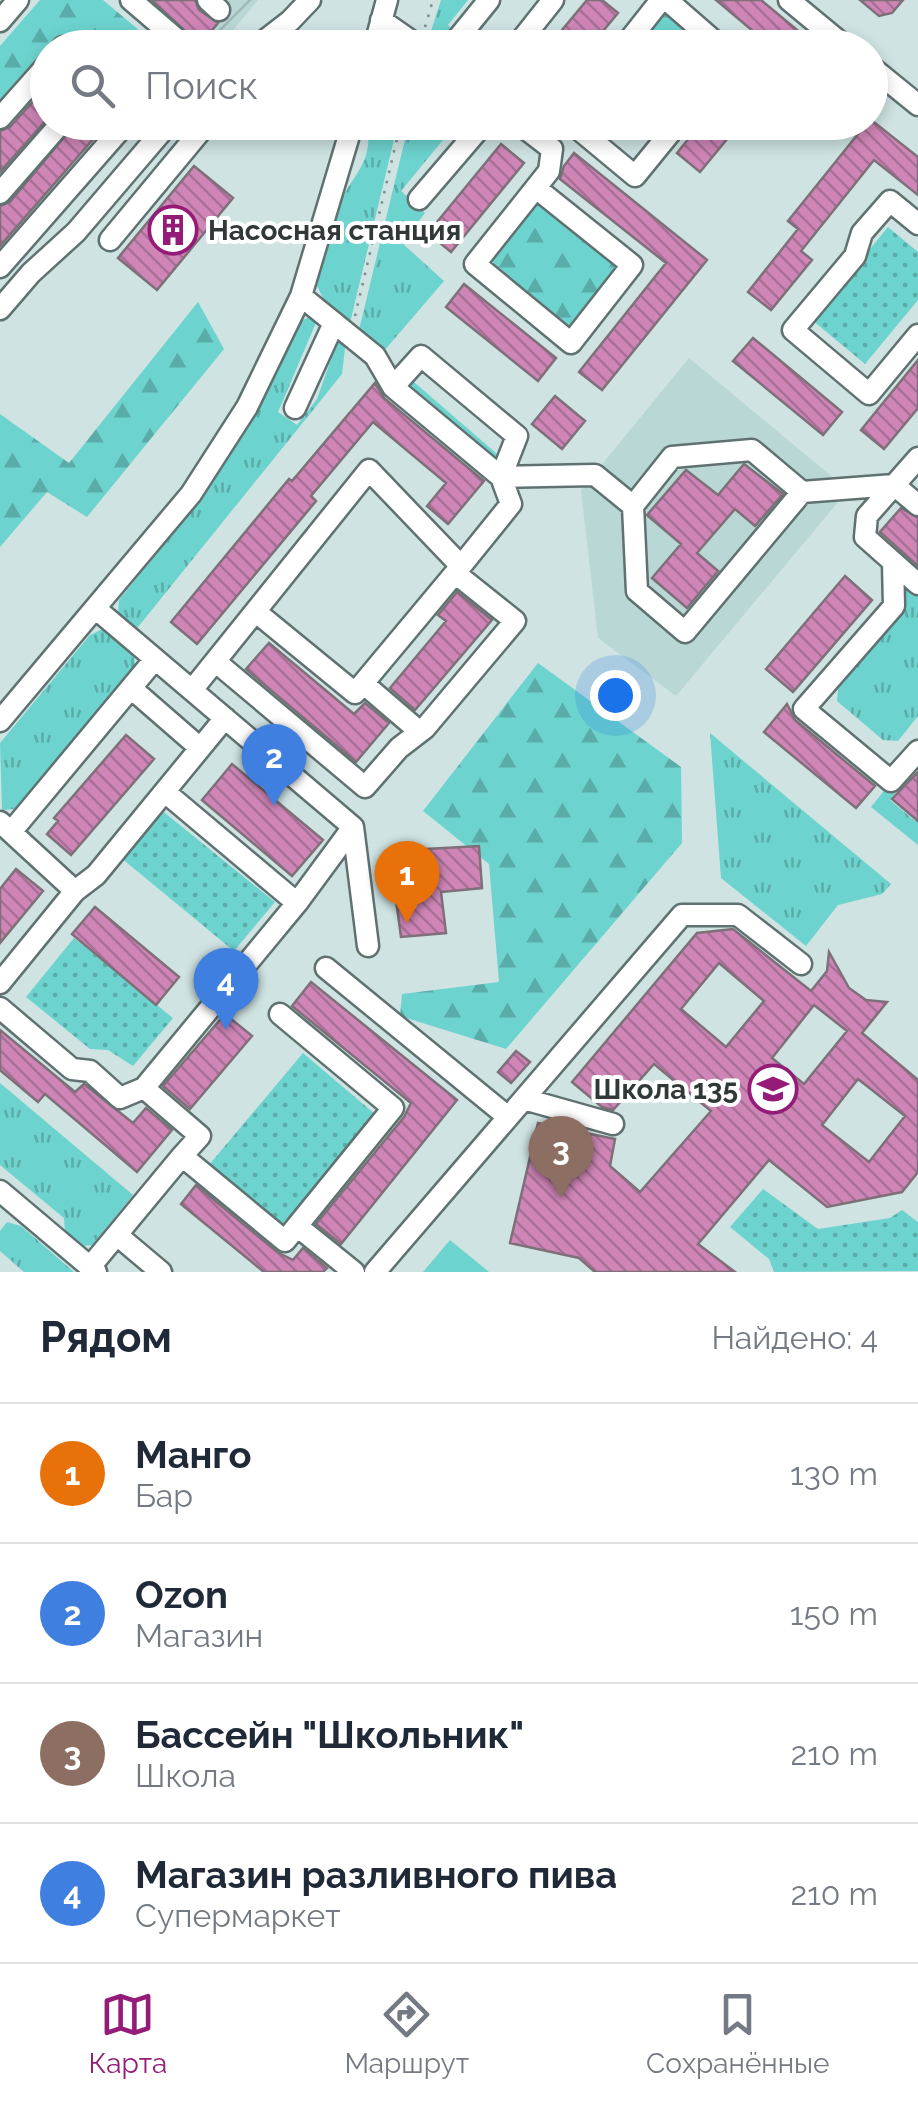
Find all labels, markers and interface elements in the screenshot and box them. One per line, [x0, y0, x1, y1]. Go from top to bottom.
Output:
search box [30, 30, 888, 140]
icon: search [65, 58, 120, 113]
text: Поиск [145, 63, 258, 108]
building icon: Насосная станция [147, 204, 199, 256]
place label: Насосная станция [208, 214, 461, 247]
your location [590, 670, 641, 721]
pin: 2 [242, 724, 306, 806]
pin: 1 [374, 840, 440, 923]
pin: 4 [194, 948, 258, 1030]
school or university icon: Школа 135 [747, 1063, 799, 1115]
place label: Школа 135 [594, 1073, 738, 1106]
pin: 3 [528, 1116, 594, 1198]
text: Рядом [40, 1313, 172, 1362]
text: Найдено: 4 [711, 1319, 878, 1356]
text: Манго [135, 1432, 252, 1477]
text: 1 [65, 1455, 80, 1492]
text: 130 m [790, 1455, 878, 1492]
text: Бар [135, 1477, 193, 1514]
text: Ozon [135, 1572, 228, 1617]
text: 2 [63, 1595, 82, 1632]
text: 150 m [790, 1595, 878, 1632]
text: Магазин [135, 1617, 263, 1654]
text: Бассейн "Школьник" [135, 1712, 524, 1757]
text: 3 [64, 1735, 81, 1772]
text: 210 m [790, 1735, 878, 1772]
text: Школа [135, 1757, 236, 1794]
text: Магазин разливного пива [135, 1852, 617, 1897]
text: 4 [63, 1875, 82, 1912]
text: 210 m [790, 1875, 878, 1912]
text: Супермаркет [135, 1897, 340, 1934]
tab: Карта [89, 1987, 167, 2080]
tab: Маршрут [344, 1987, 469, 2080]
tab: Сохранённые [646, 1987, 829, 2080]

